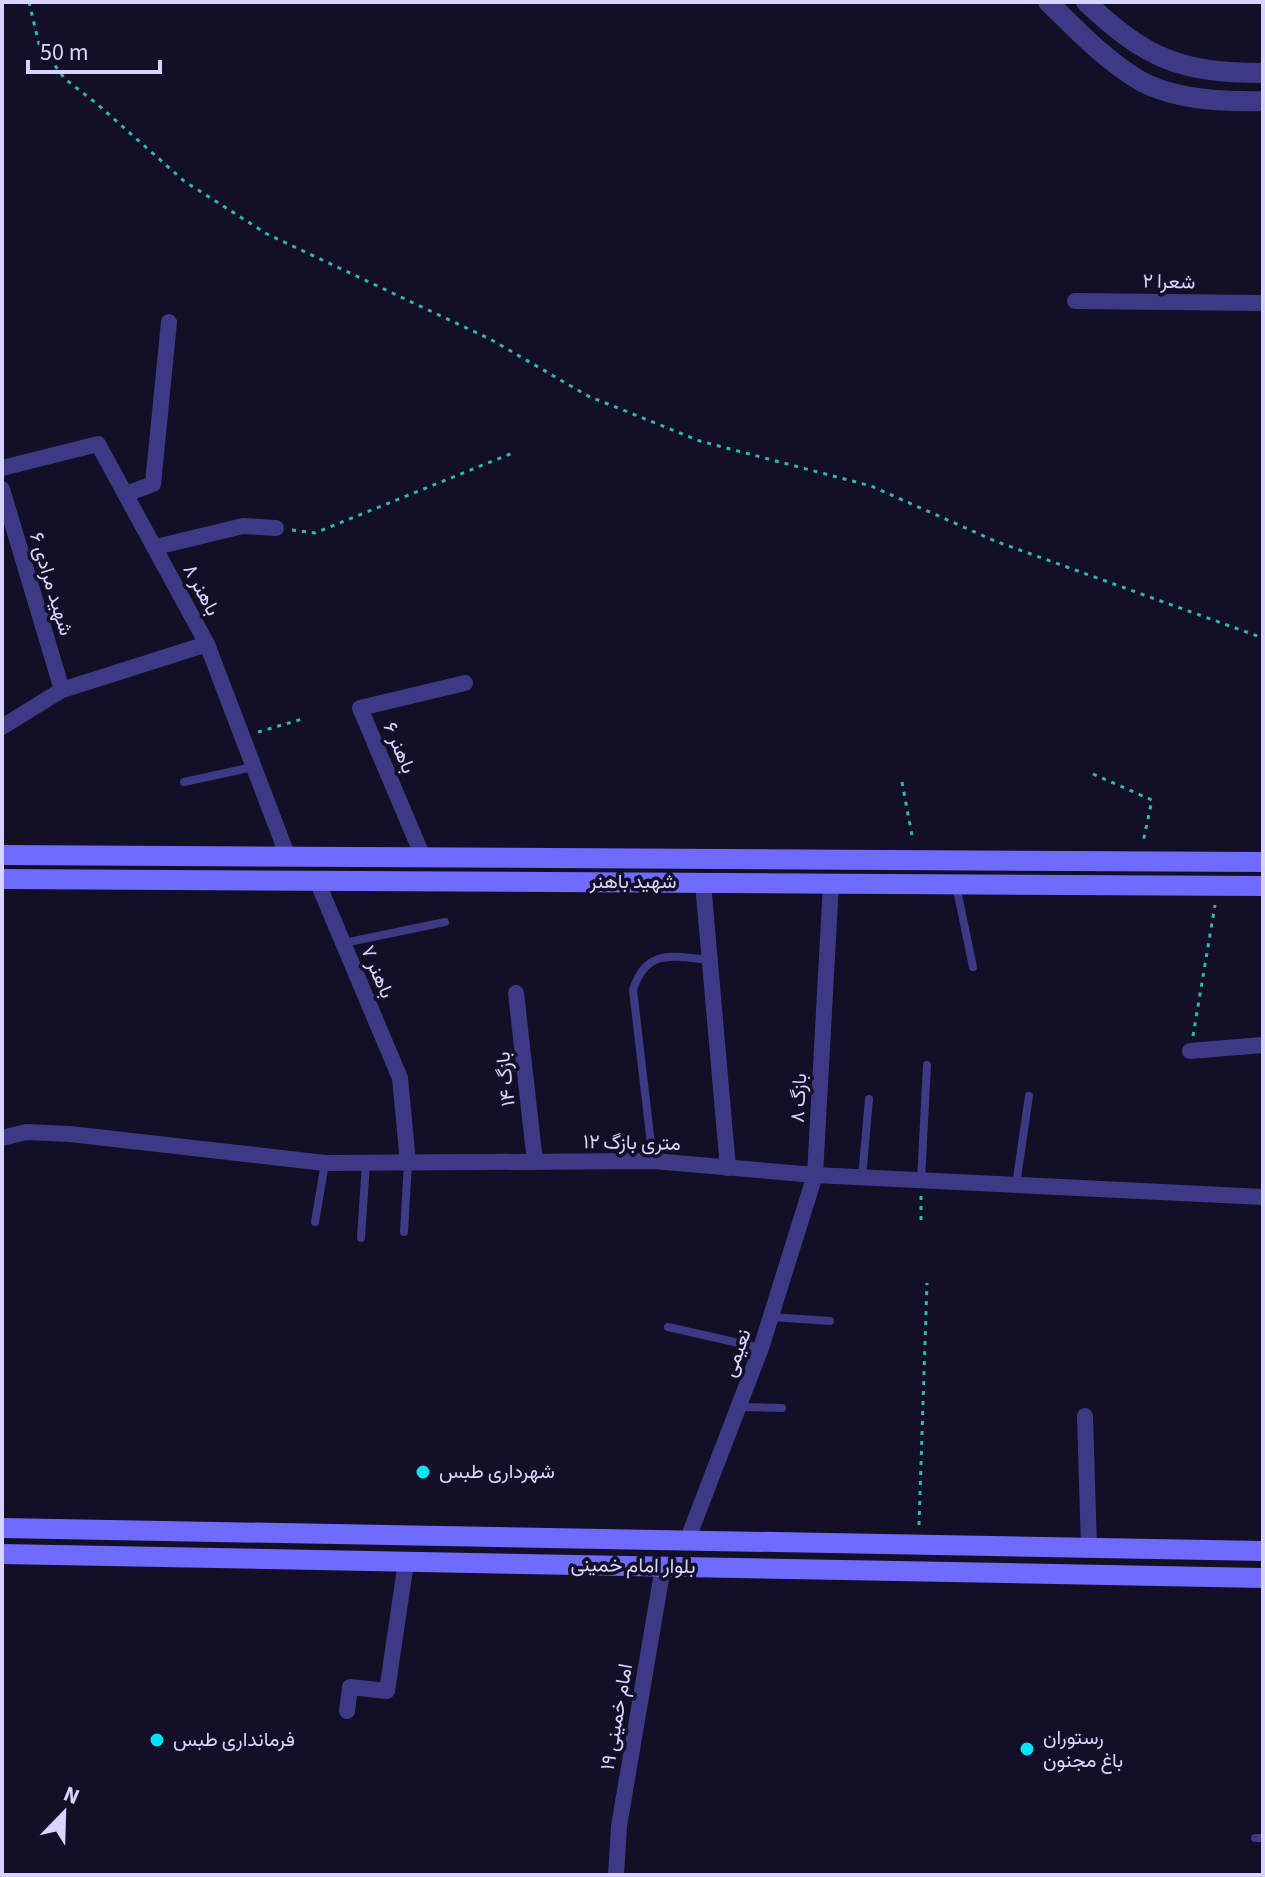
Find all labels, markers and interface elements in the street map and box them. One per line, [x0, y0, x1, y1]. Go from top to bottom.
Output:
scale bar [28, 24, 160, 74]
text: 50 m [40, 35, 89, 70]
street label: شعرا ۲ [1142, 268, 1196, 296]
street label: شهید مرادی ۶ [22, 529, 80, 639]
street label: باهنر ۸ [176, 559, 226, 621]
street label: باهنر ۶ [376, 718, 422, 778]
street label: شهید باهنر [588, 868, 677, 896]
street label: باهنر ۷ [353, 941, 401, 1003]
street label: بازگ ۱۴ [489, 1050, 523, 1108]
street label: بازگ ۸ [784, 1073, 814, 1123]
street label: ۱۲ متری بازگ [583, 1128, 681, 1158]
street label: نعیمی [715, 1325, 759, 1381]
place label: شهرداری طبس [439, 1458, 555, 1486]
marker: شهرداری طبس [414, 1463, 432, 1481]
street label: بلوار امام خمینی [570, 1551, 696, 1581]
street label: امام خمینی ۱۹ [594, 1662, 640, 1772]
place label: رستوران باغ مجنون [1043, 1724, 1123, 1775]
place label: فرمانداری طبس [173, 1726, 295, 1754]
marker: فرمانداری طبس [148, 1731, 166, 1749]
marker: رستوران باغ مجنون [1018, 1740, 1036, 1758]
north arrow [24, 1773, 104, 1853]
text: N [58, 1778, 84, 1813]

